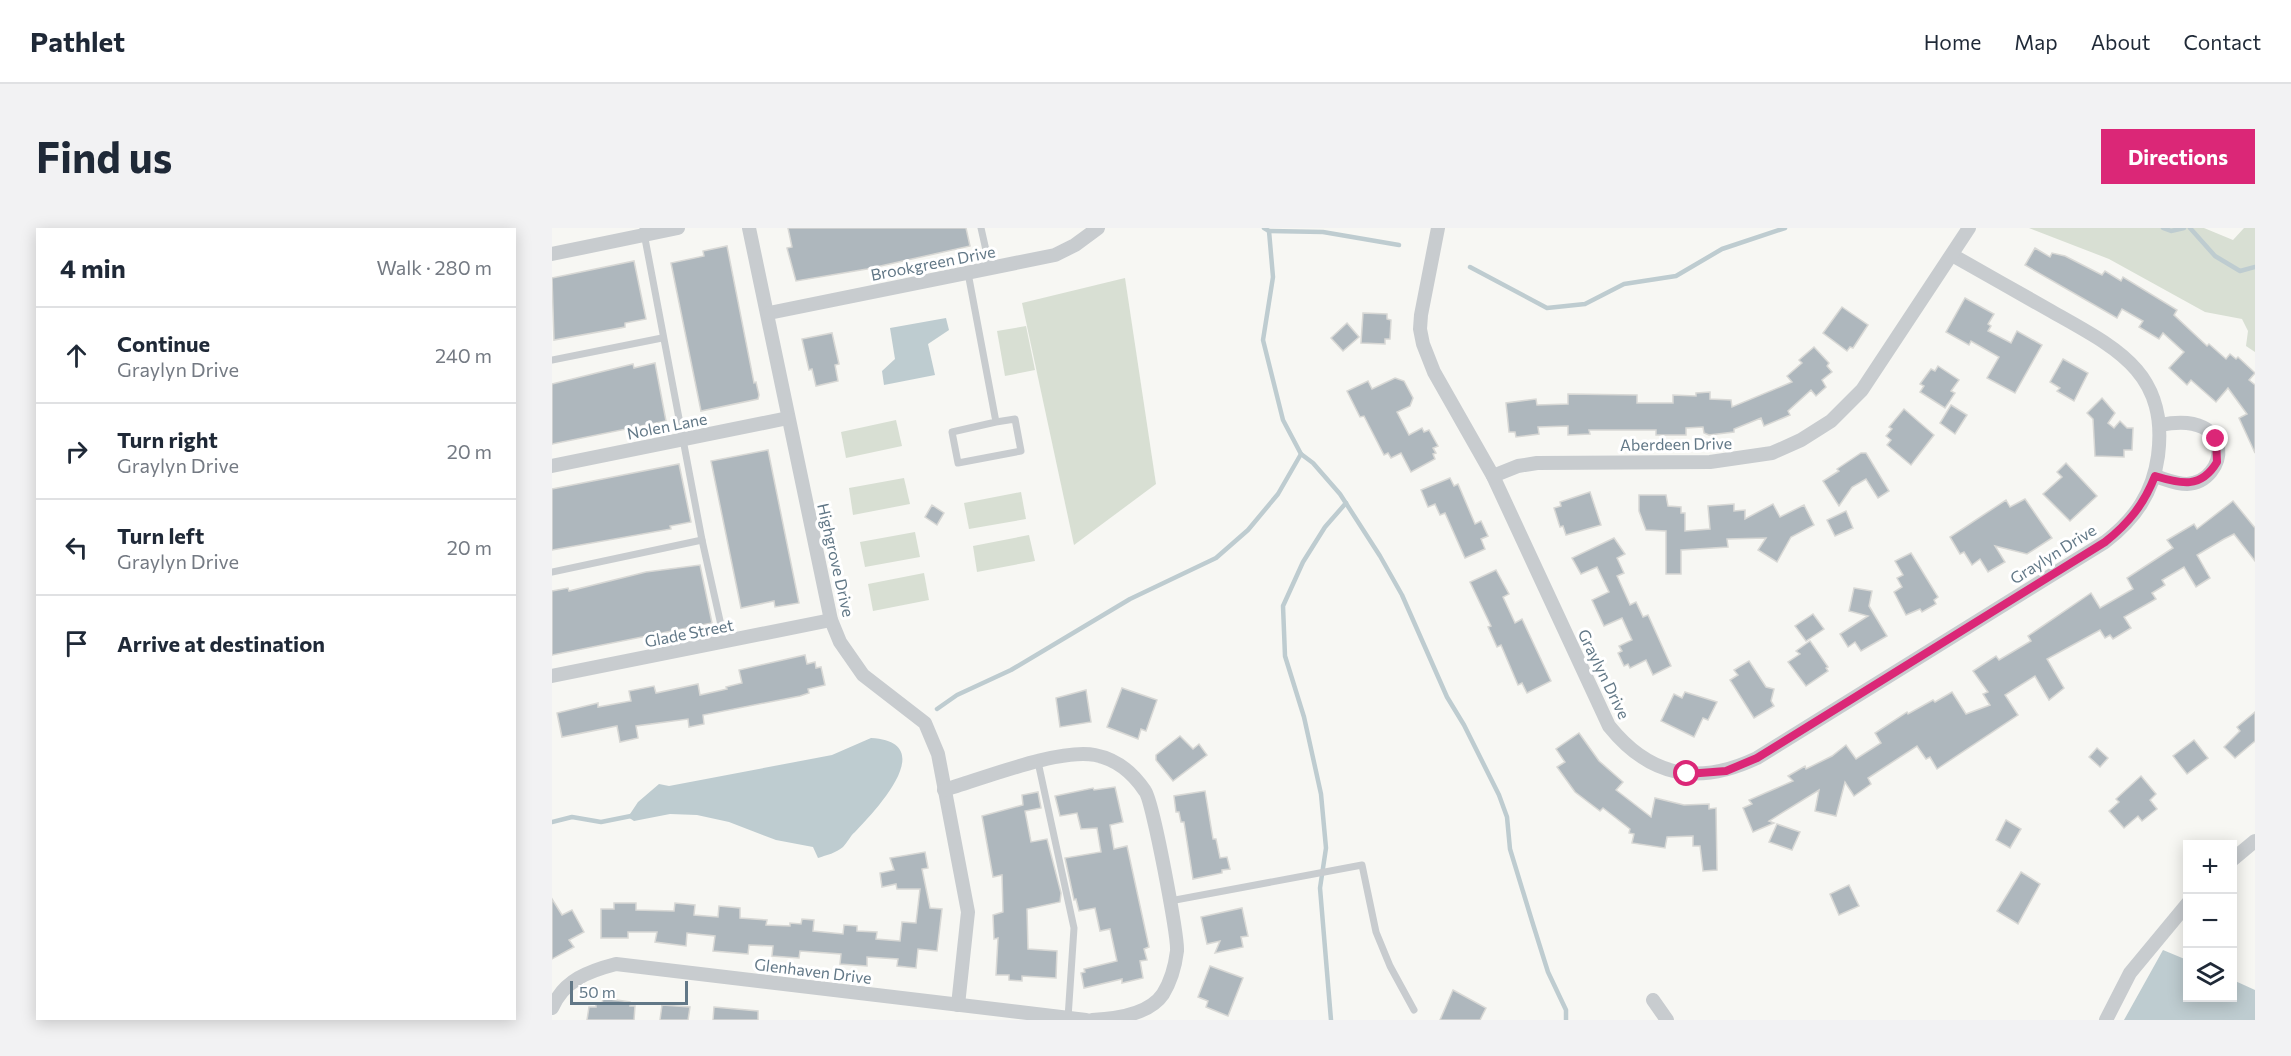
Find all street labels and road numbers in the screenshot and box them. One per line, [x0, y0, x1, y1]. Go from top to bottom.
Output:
street label: Brookgreen Drive [869, 241, 997, 284]
street label: Nolen Lane [625, 408, 709, 443]
street label: Aberdeen Drive [1620, 433, 1732, 454]
street label: Highgrove Drive [814, 501, 859, 619]
street label: Graylyn Drive [2006, 520, 2099, 588]
street label: Glade Street [643, 615, 735, 650]
street label: Graylyn Drive [1575, 626, 1634, 722]
street label: Glenhaven Drive [753, 954, 873, 987]

